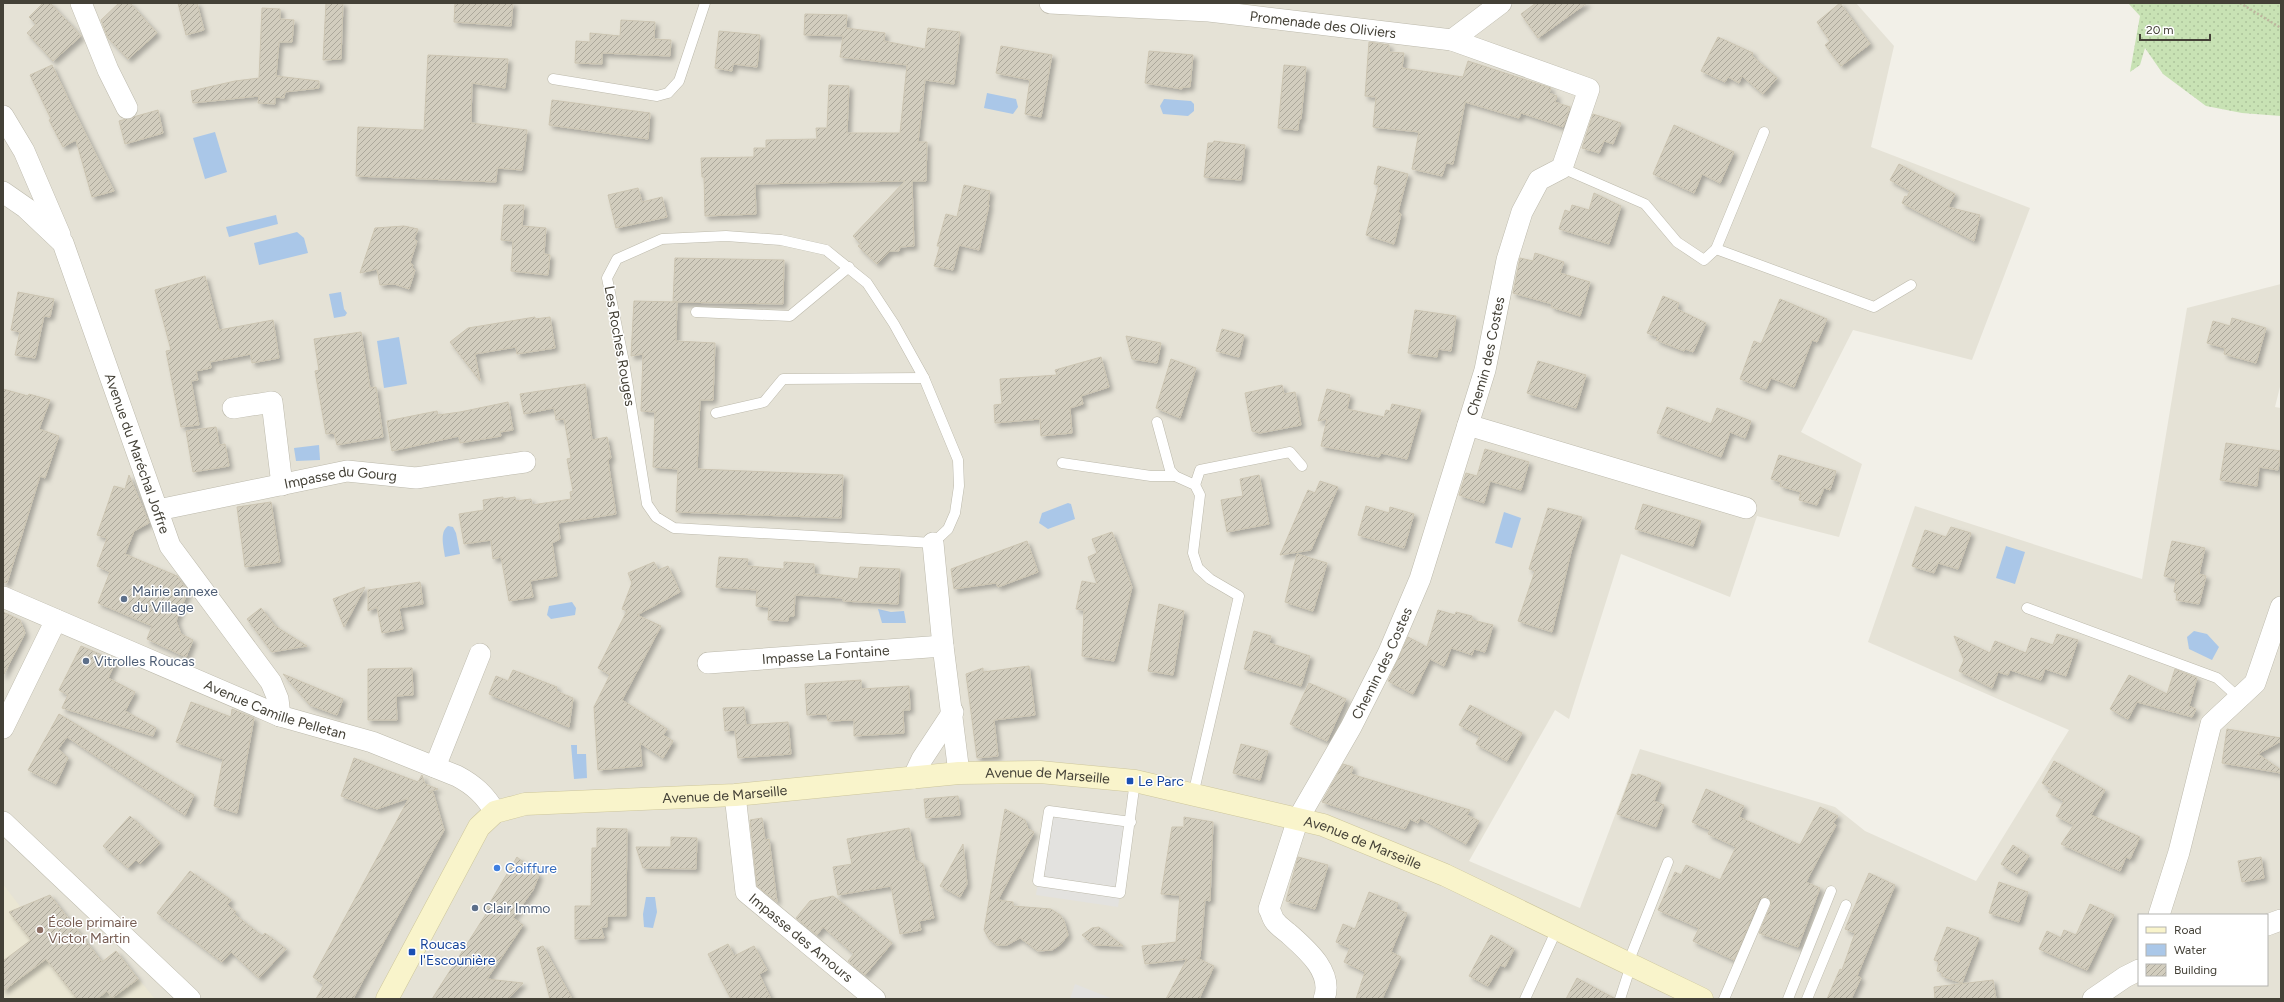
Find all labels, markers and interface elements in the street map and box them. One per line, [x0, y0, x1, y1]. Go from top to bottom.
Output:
street label: Promenade des Oliviers [1249, 8, 1397, 42]
scale bar [2140, 16, 2210, 42]
text: 20 m [2146, 23, 2174, 37]
street label: Les Roches Rouges [601, 285, 638, 408]
street label: Chemin des Costes [1463, 295, 1508, 418]
street label: Avenue du Maréchal Joffre [101, 371, 173, 536]
street label: Impasse du Gourg [283, 463, 398, 493]
place label: Mairie annexe du Village [132, 583, 218, 616]
marker: Mairie annexe du Village [119, 594, 129, 604]
street label: Chemin des Costes [1348, 605, 1416, 722]
street label: Impasse La Fontaine [761, 642, 890, 668]
place label: Vitrolles Roucas [94, 653, 195, 670]
marker: Vitrolles Roucas [81, 656, 91, 666]
street label: Avenue Camille Pelletan [201, 676, 348, 743]
street label: Avenue de Marseille [985, 764, 1111, 788]
place label: Le Parc [1138, 773, 1184, 790]
marker: Le Parc [1125, 776, 1135, 786]
street label: Avenue de Marseille [662, 782, 788, 807]
street label: Avenue de Marseille [1302, 813, 1424, 874]
place label: Coiffure [505, 860, 557, 877]
marker: Coiffure [492, 863, 502, 873]
street label: Impasse des Amours [745, 890, 856, 986]
place label: Clair Immo [483, 900, 551, 917]
marker: Clair Immo [470, 903, 480, 913]
place label: École primaire Victor Martin [48, 914, 137, 947]
legend [2138, 914, 2268, 986]
text: Road [2174, 923, 2202, 937]
marker: École primaire Victor Martin [35, 925, 45, 935]
place label: Roucas l'Escounière [420, 936, 496, 969]
text: Water [2174, 943, 2206, 957]
marker: Roucas l'Escounière [407, 947, 417, 957]
text: Building [2174, 963, 2217, 977]

